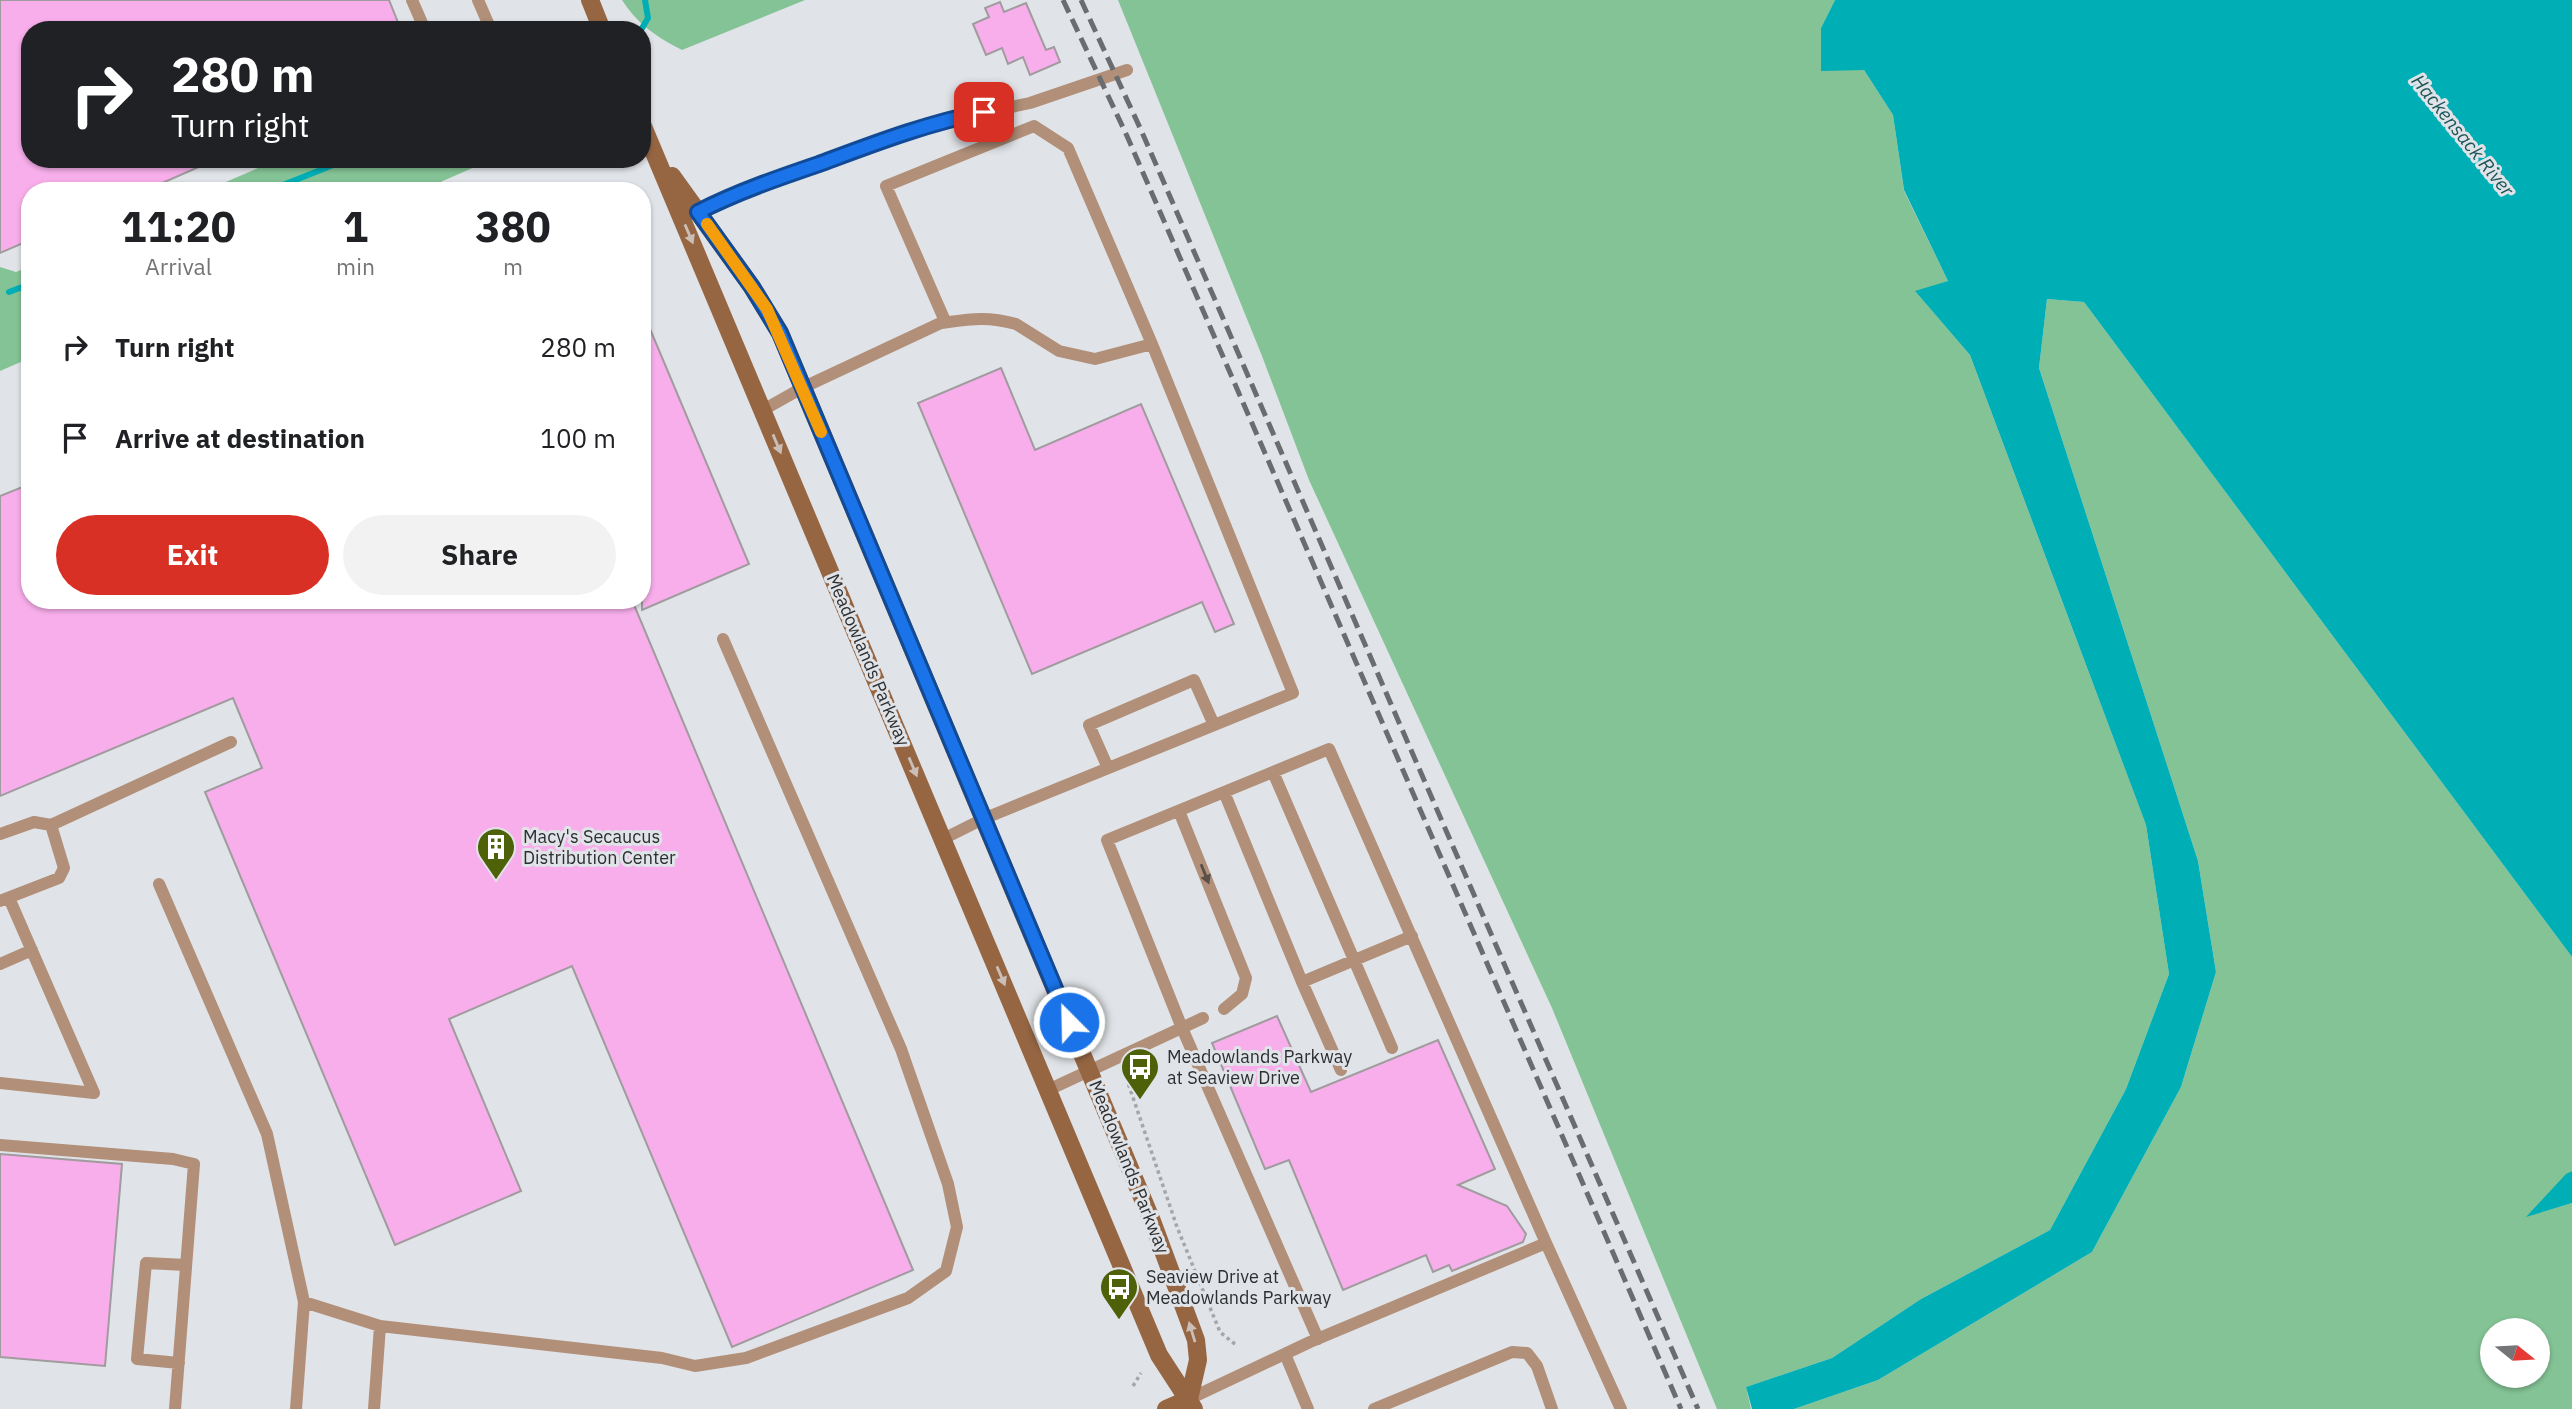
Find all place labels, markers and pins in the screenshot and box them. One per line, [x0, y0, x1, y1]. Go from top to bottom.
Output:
pin [954, 82, 1014, 142]
place label: Macy's Secaucus Distribution Center [523, 825, 676, 869]
building icon: Macy's Secaucus Distribution Center [475, 826, 517, 881]
place label: Meadowlands Parkway at Seaview Drive [1167, 1045, 1352, 1089]
bus stop icon: Meadowlands Parkway at Seaview Drive [1119, 1046, 1161, 1101]
place label: Seaview Drive at Meadowlands Parkway [1146, 1265, 1331, 1309]
bus stop icon: Seaview Drive at Meadowlands Parkway [1098, 1266, 1140, 1321]

